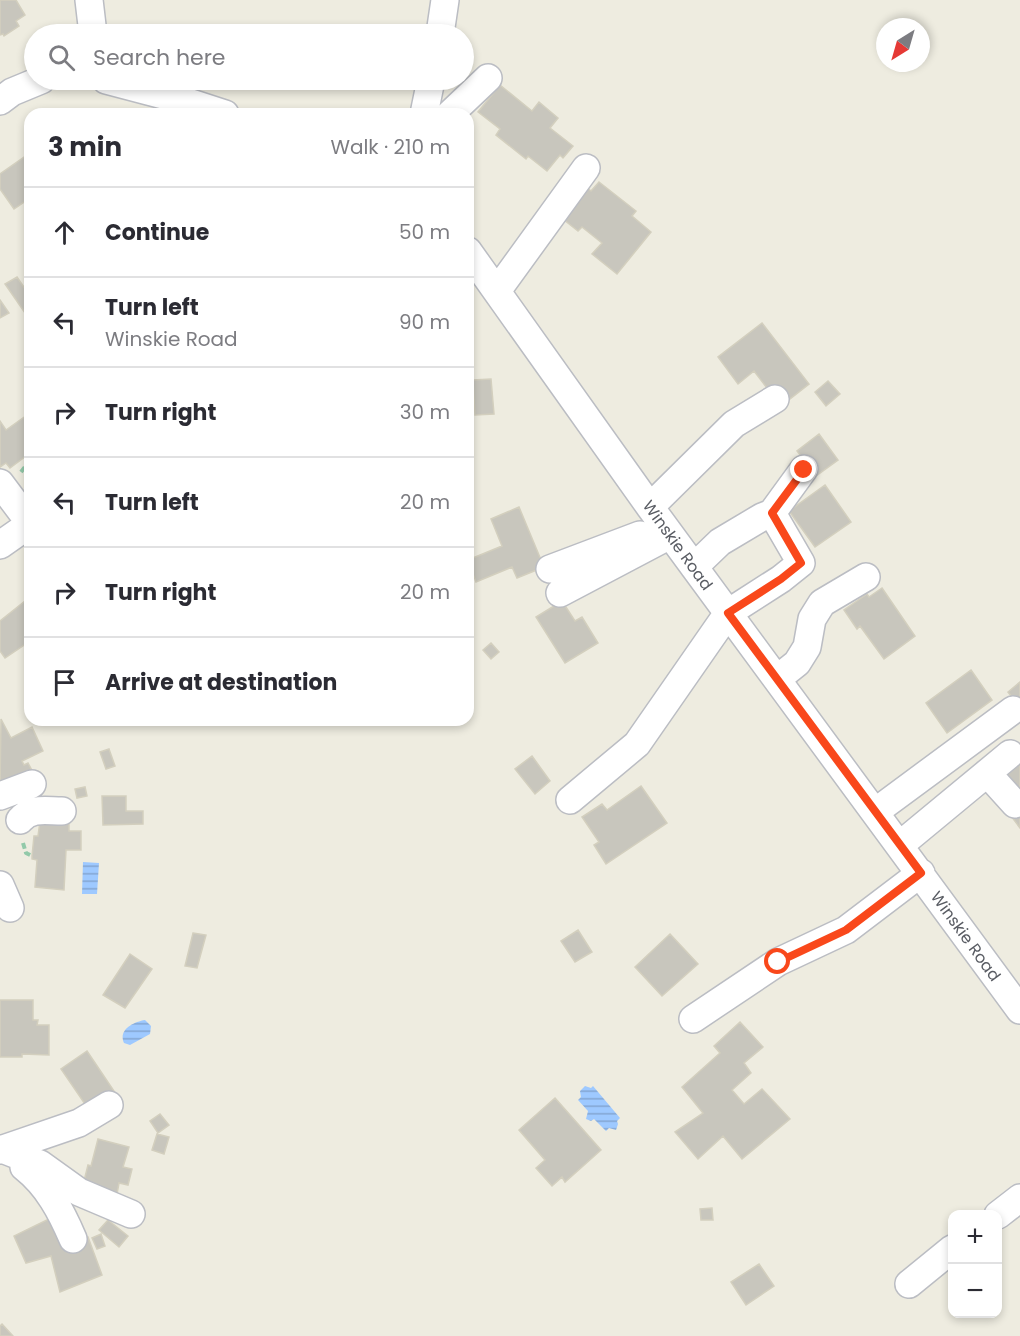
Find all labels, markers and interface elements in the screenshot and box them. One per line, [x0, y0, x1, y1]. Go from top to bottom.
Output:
north arrow [876, 18, 930, 72]
search box [24, 24, 474, 90]
icon: search [45, 41, 78, 74]
text: Search here [93, 42, 226, 73]
text: 3 min [48, 129, 122, 165]
text: Walk · 210 m [330, 133, 450, 161]
icon: ahead [48, 216, 81, 249]
text: Continue [105, 217, 209, 248]
text: 50 m [399, 218, 450, 246]
text: Turn left [105, 292, 199, 323]
icon: left [48, 306, 81, 339]
text: 90 m [399, 308, 450, 336]
text: Winskie Road [105, 325, 238, 353]
icon: right [48, 396, 81, 429]
text: Turn right [105, 397, 216, 428]
text: 30 m [400, 398, 450, 426]
route end [790, 456, 816, 482]
icon: left [48, 486, 81, 519]
text: Turn left [105, 487, 199, 518]
text: 20 m [400, 488, 450, 516]
street label: Winskie Road [637, 496, 718, 595]
icon: right [48, 576, 81, 609]
text: Turn right [105, 577, 216, 608]
text: 20 m [400, 578, 450, 606]
icon: arrive [48, 666, 81, 699]
text: Arrive at destination [105, 667, 337, 698]
street label: Winskie Road [925, 887, 1006, 986]
route start [764, 948, 790, 974]
map controls [948, 1210, 1002, 1318]
button: + [948, 1210, 1002, 1264]
button: − [948, 1264, 1002, 1318]

